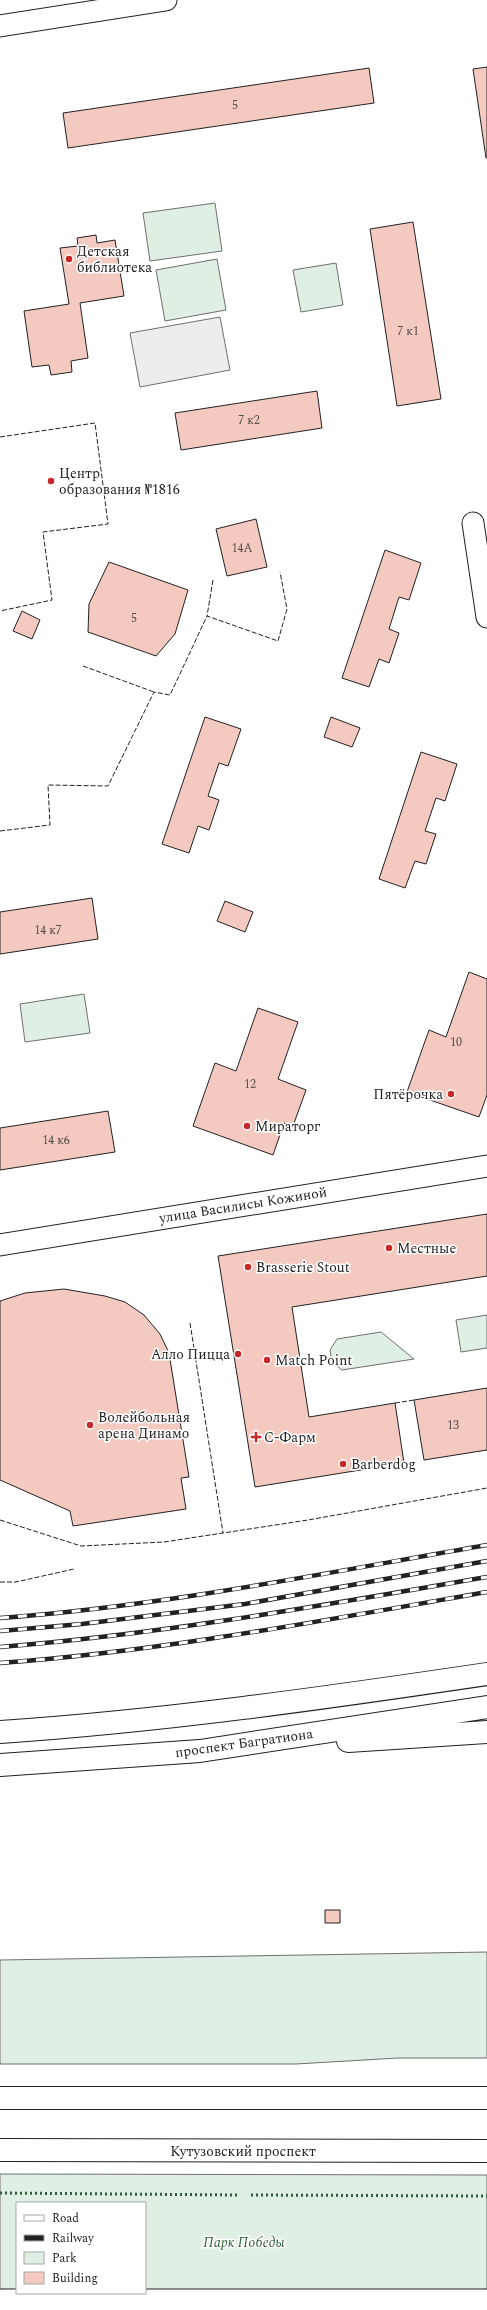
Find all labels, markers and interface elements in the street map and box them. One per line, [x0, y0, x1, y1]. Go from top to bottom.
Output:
house number: 5 [232, 96, 238, 115]
place label: Детская библиотека [77, 241, 152, 278]
marker: Детская библиотека [64, 254, 74, 264]
house number: 7 к1 [397, 322, 419, 341]
house number: 7 к2 [238, 411, 260, 430]
place label: Центр образования №1816 [59, 463, 180, 500]
marker: Центр образования №1816 [46, 476, 56, 486]
house number: 14А [231, 539, 253, 558]
house number: 5 [131, 609, 137, 628]
house number: 14 к7 [34, 921, 62, 940]
house number: 10 [450, 1033, 462, 1052]
house number: 12 [244, 1075, 256, 1094]
place label: Пятёрочка [373, 1084, 443, 1105]
marker: Пятёрочка [446, 1089, 456, 1099]
place label: Мираторг [255, 1116, 320, 1137]
marker: Мираторг [242, 1121, 252, 1131]
house number: 14 к6 [42, 1131, 70, 1150]
street label: улица Василисы Кожиной [157, 1181, 328, 1229]
place label: Местные [397, 1238, 456, 1259]
marker: Местные [384, 1243, 394, 1253]
place label: Brasserie Stout [256, 1257, 350, 1278]
marker: Brasserie Stout [243, 1262, 253, 1272]
place label: Алло Пицца [151, 1344, 230, 1365]
marker: Алло Пицца [233, 1349, 243, 1359]
place label: Match Point [275, 1350, 352, 1371]
marker: Match Point [262, 1355, 272, 1365]
place label: Волейбольная арена Динамо [98, 1407, 190, 1444]
house number: 13 [447, 1416, 459, 1435]
marker: Волейбольная арена Динамо [85, 1420, 95, 1430]
place label: C-Фарм [264, 1427, 316, 1448]
marker: C-Фарм [251, 1432, 261, 1442]
place label: Barberdog [351, 1454, 416, 1475]
marker: Barberdog [338, 1459, 348, 1469]
street label: проспект Багратиона [174, 1723, 315, 1763]
street label: Кутузовский проспект [170, 2141, 316, 2162]
legend [16, 2202, 146, 2294]
text: Road [52, 2209, 79, 2228]
text: Railway [52, 2229, 95, 2248]
park label: Парк Победы [203, 2232, 285, 2253]
text: Park [52, 2249, 77, 2268]
text: Building [52, 2269, 98, 2288]

